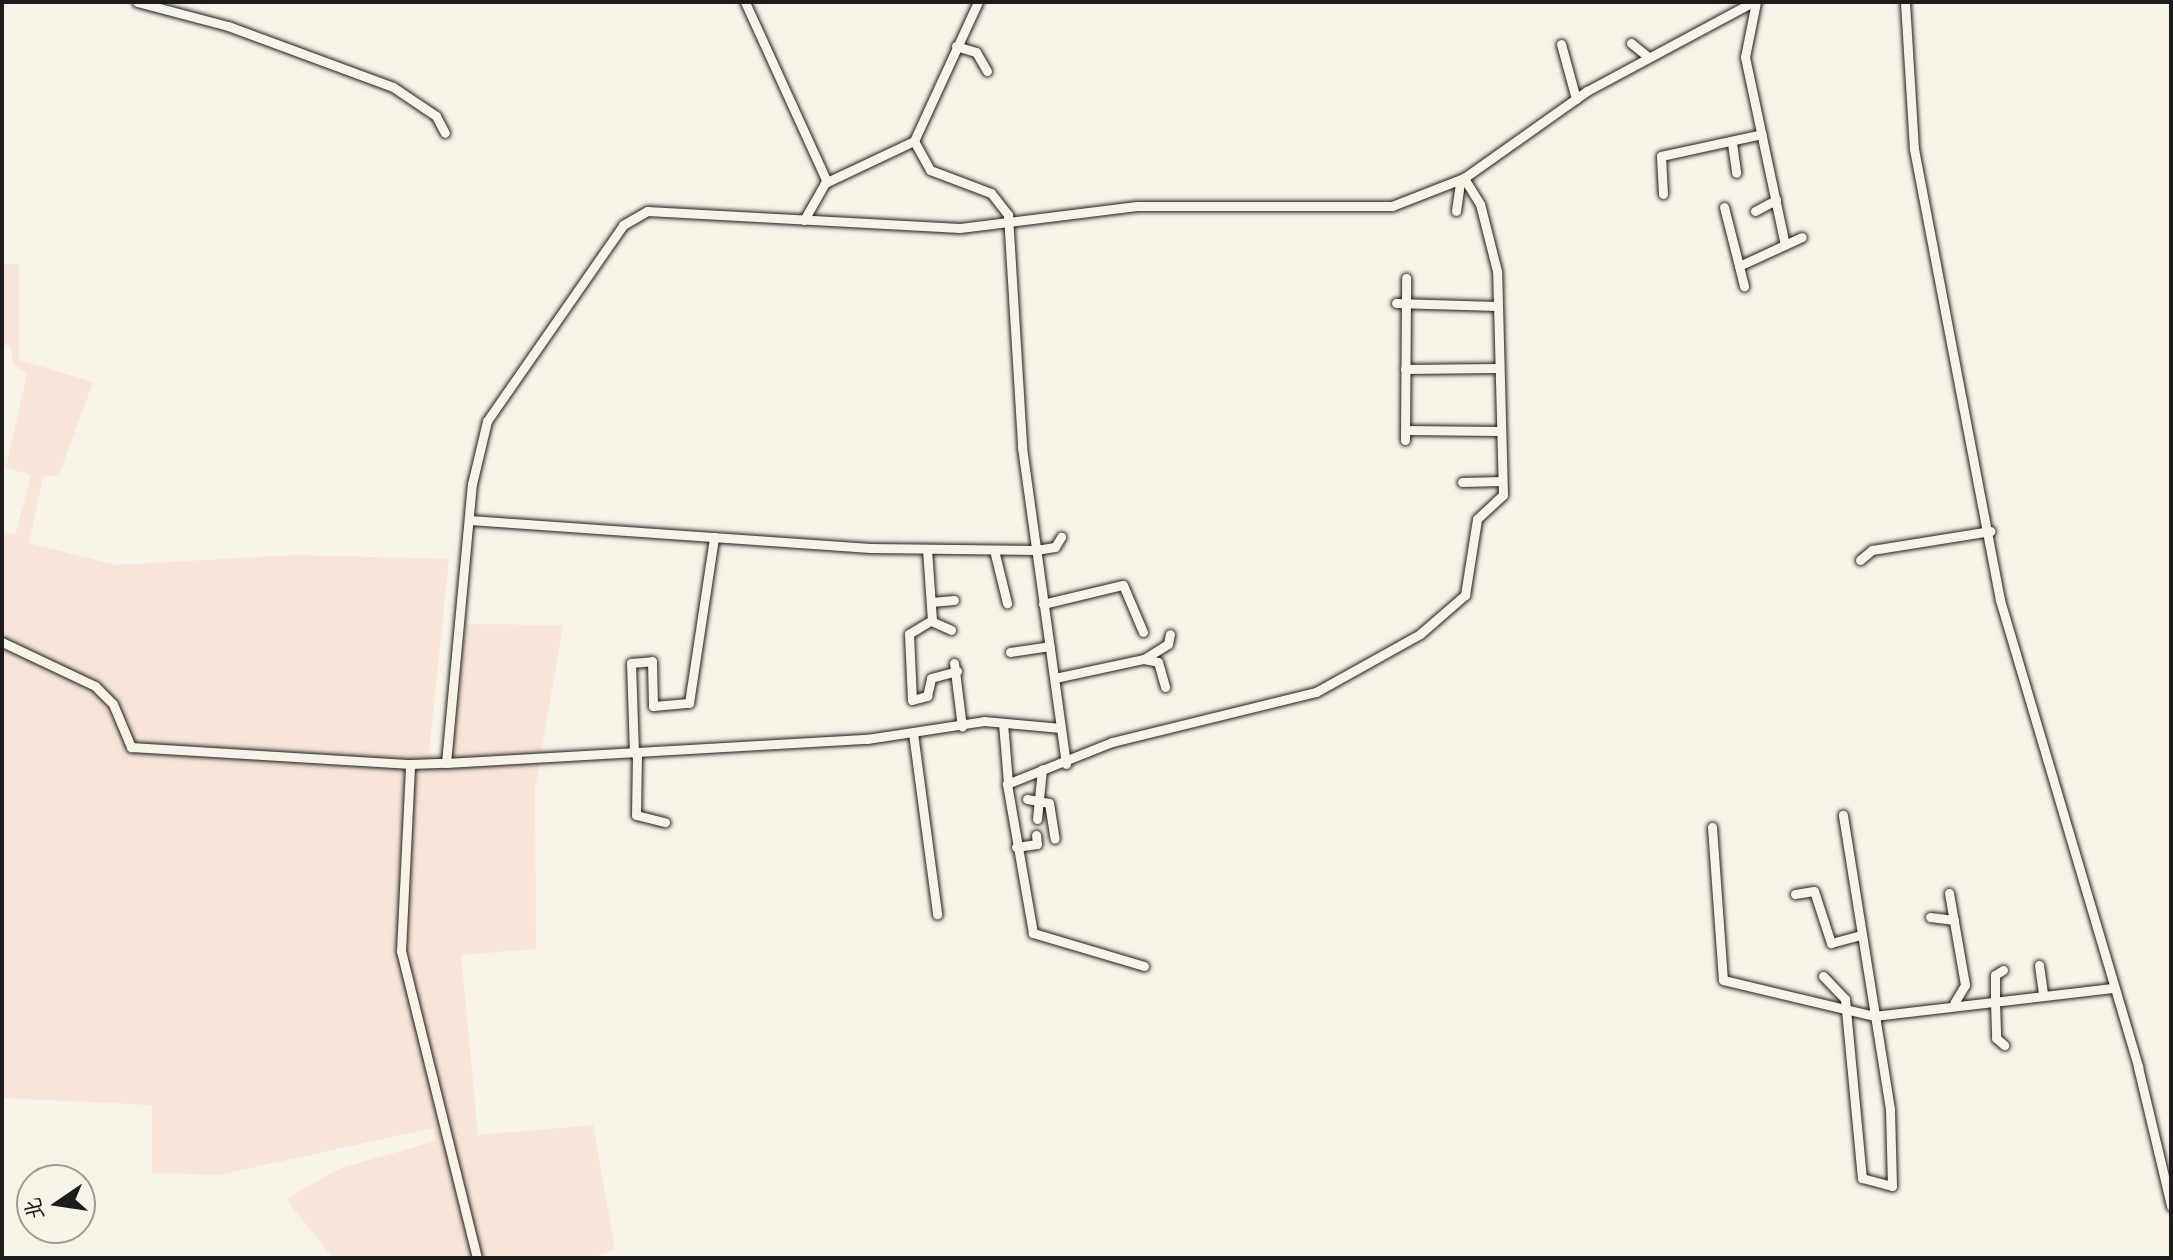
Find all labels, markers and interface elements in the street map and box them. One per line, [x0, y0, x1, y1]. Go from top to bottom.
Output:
north arrow [16, 1164, 96, 1244]
text: 北 [13, 1194, 56, 1224]

